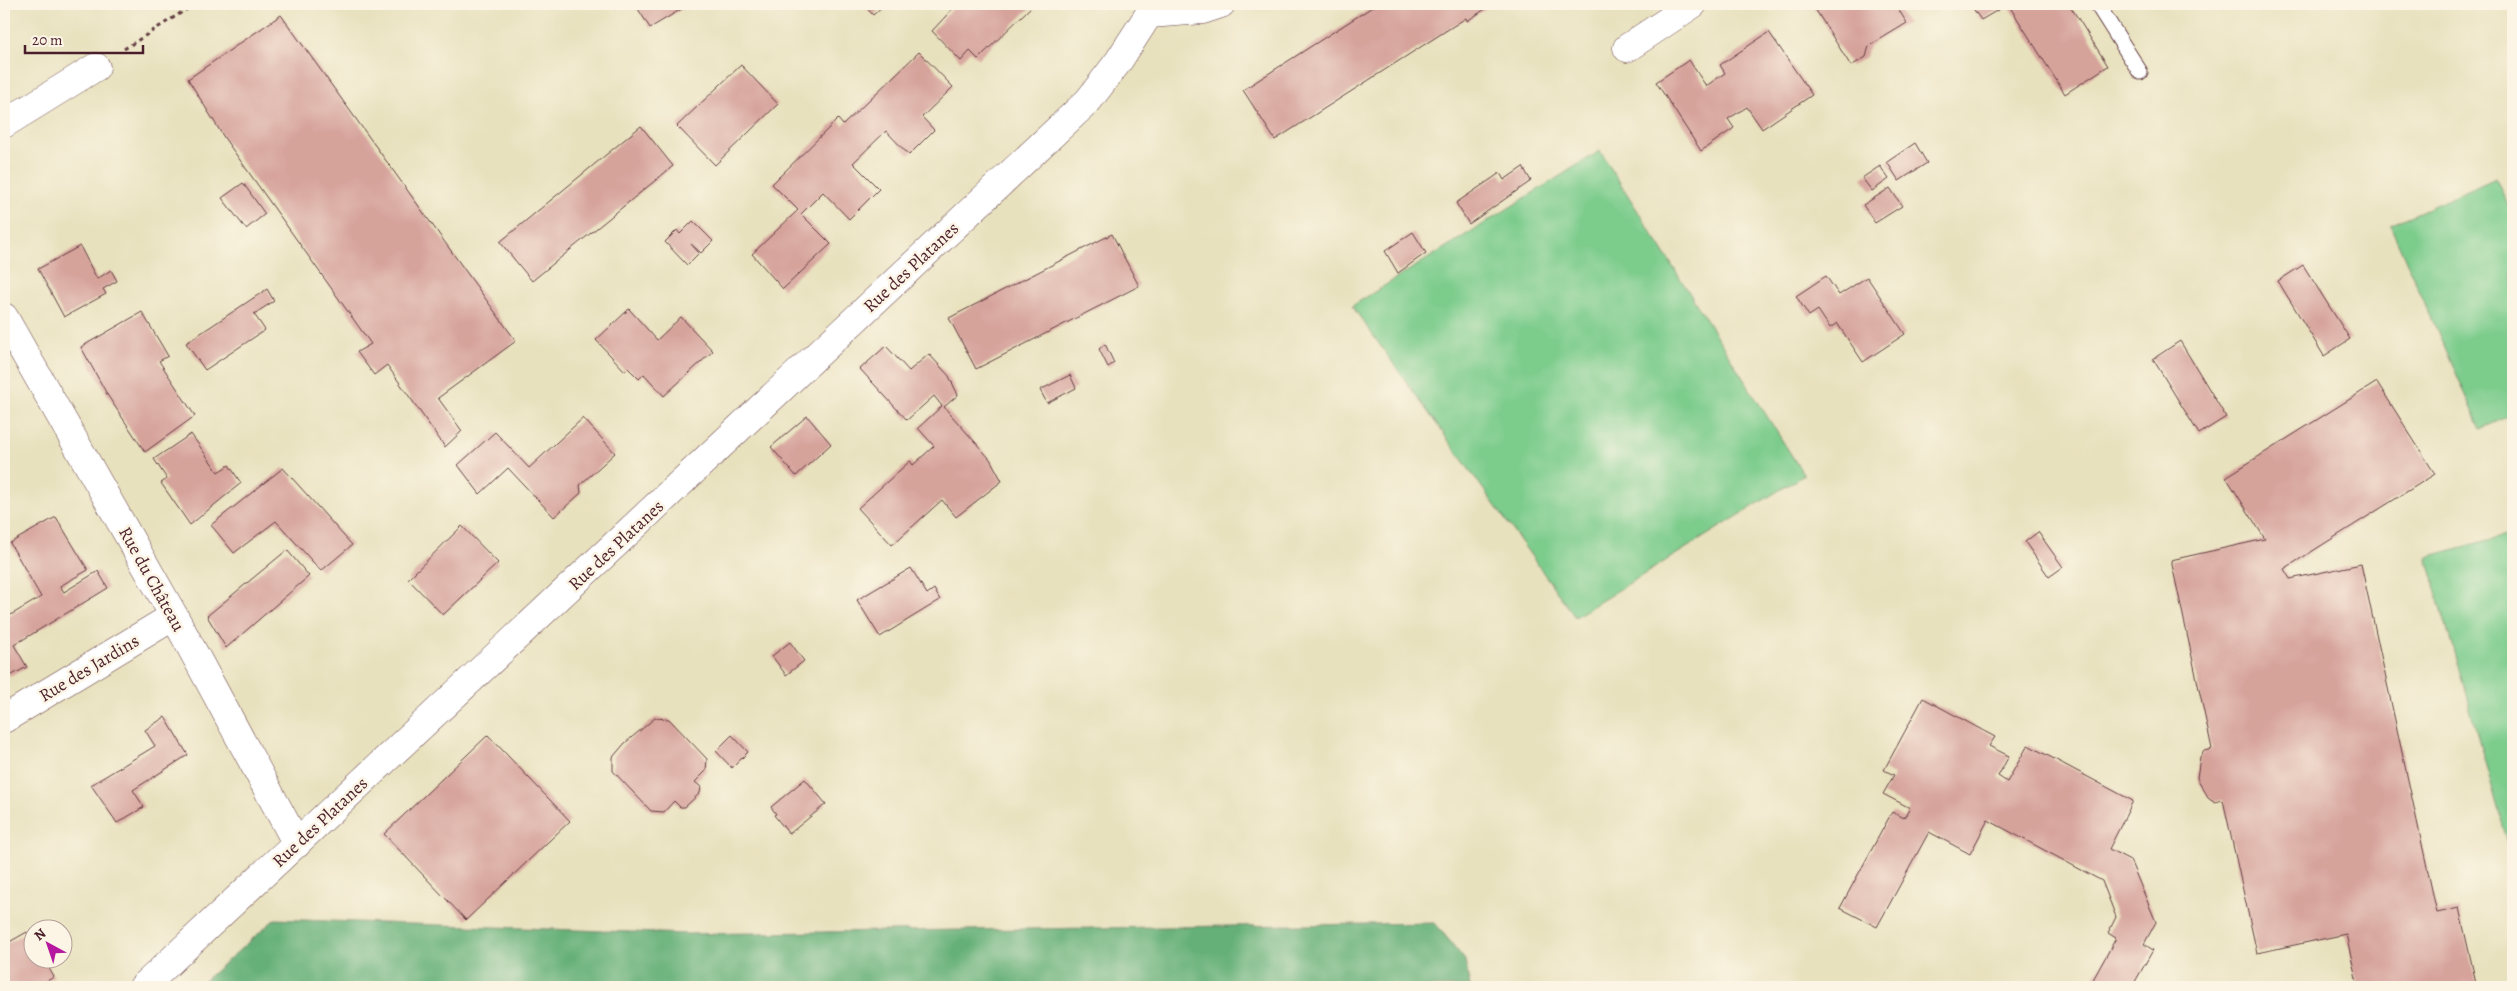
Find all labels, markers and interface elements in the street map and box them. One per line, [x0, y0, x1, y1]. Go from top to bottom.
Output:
scale bar [25, 22, 142, 54]
text: 20 m [32, 30, 63, 50]
street label: Rue des Platanes [858, 216, 964, 318]
street label: Rue des Platanes [563, 494, 669, 596]
street label: Rue du Château [113, 522, 191, 636]
street label: Rue des Jardins [35, 629, 143, 707]
street label: Rue des Platanes [267, 771, 373, 873]
north arrow [22, 918, 72, 968]
text: N [30, 924, 50, 945]

